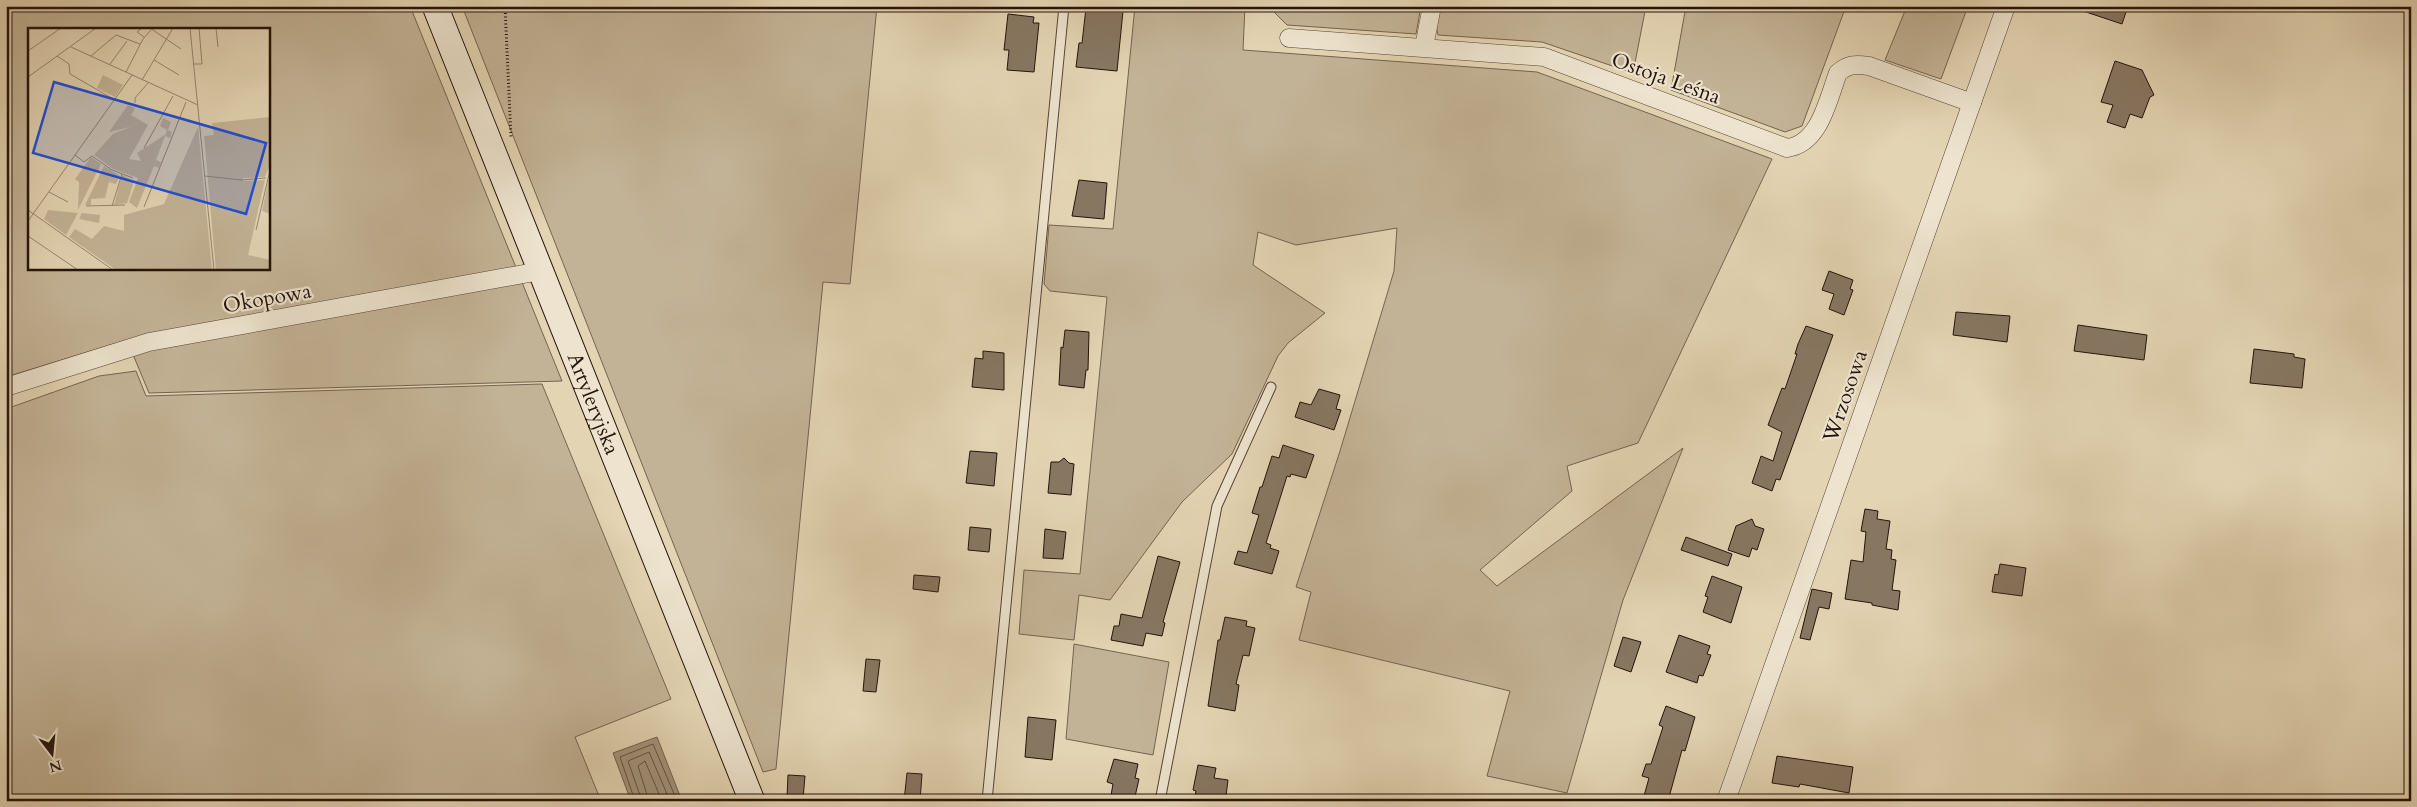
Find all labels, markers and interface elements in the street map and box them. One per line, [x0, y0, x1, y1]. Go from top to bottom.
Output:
inset map [28, 28, 270, 270]
street label: Ostoja Leśna [1607, 45, 1724, 112]
street label: Okopowa [221, 276, 314, 321]
street label: Wrzosowa [1816, 346, 1875, 447]
street label: Artyleryjska [560, 349, 626, 459]
north arrow [28, 730, 78, 780]
text: N [47, 755, 64, 777]

